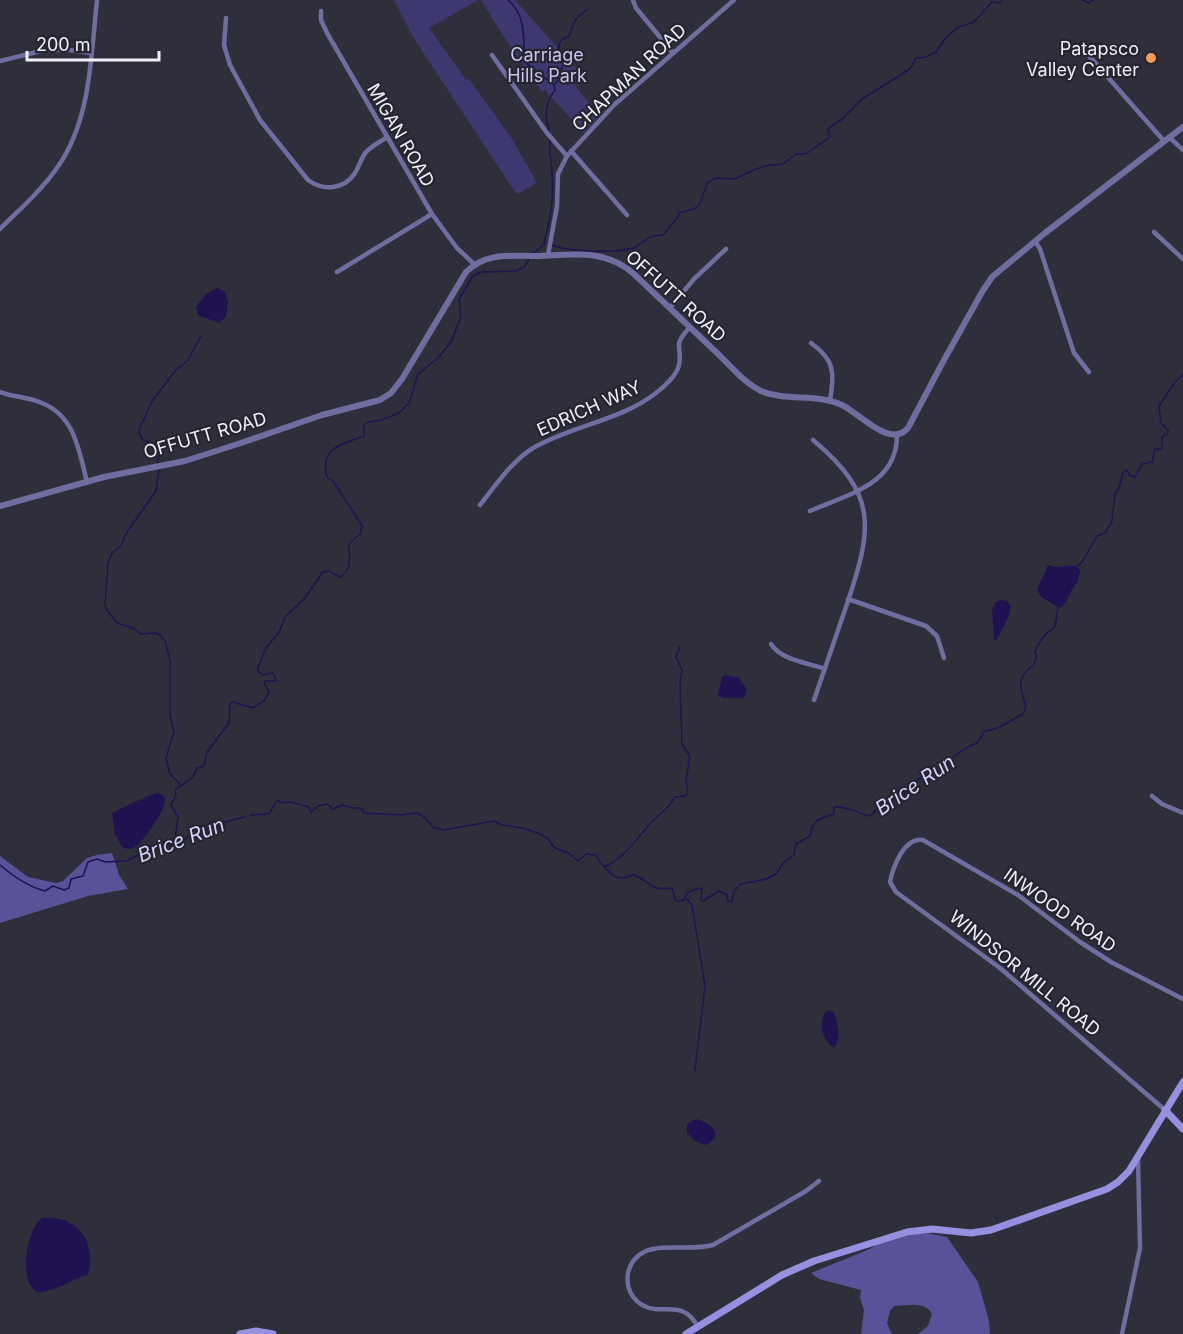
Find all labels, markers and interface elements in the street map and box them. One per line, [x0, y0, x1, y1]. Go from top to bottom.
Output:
street label: CHAPMAN ROAD [568, 19, 690, 135]
scale bar [27, 24, 159, 62]
text: 200 m [36, 34, 91, 55]
place label: Patapsco Valley Center [1026, 38, 1139, 80]
park label: Carriage Hills Park [507, 44, 587, 86]
marker: Patapsco Valley Center [1144, 51, 1158, 65]
street label: MIGAN ROAD [363, 80, 439, 190]
street label: OFFUTT ROAD [622, 246, 730, 346]
street label: EDRICH WAY [534, 376, 644, 440]
street label: OFFUTT ROAD [141, 407, 269, 463]
water label: Brice Run [871, 750, 959, 820]
water label: Brice Run [134, 813, 228, 867]
street label: INWOOD ROAD [1000, 864, 1120, 956]
street label: WINDSOR MILL ROAD [945, 906, 1105, 1040]

